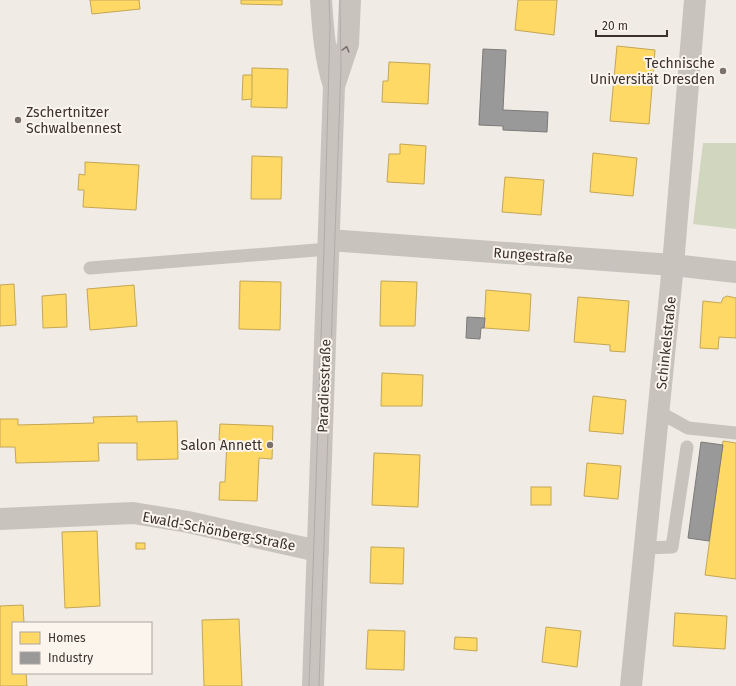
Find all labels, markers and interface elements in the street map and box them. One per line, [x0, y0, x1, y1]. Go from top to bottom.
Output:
scale bar [596, 12, 667, 38]
text: 20 m [602, 19, 628, 33]
one-way arrow [341, 46, 350, 53]
place label: Technische Universität Dresden [590, 55, 715, 88]
marker: Technische Universität Dresden [718, 66, 728, 76]
place label: Zschertnitzer Schwalbennest [26, 104, 122, 137]
marker: Zschertnitzer Schwalbennest [13, 115, 23, 125]
street label: Rungestraße [493, 244, 573, 267]
street label: Schinkelstraße [653, 296, 680, 390]
street label: Paradiesstraße [314, 339, 335, 433]
place label: Salon Annett [181, 437, 263, 454]
marker: Salon Annett [265, 440, 275, 450]
street label: Ewald-Schönberg-Straße [141, 508, 297, 555]
legend [12, 622, 152, 674]
text: Homes [48, 631, 86, 645]
text: Industry [48, 651, 93, 665]

